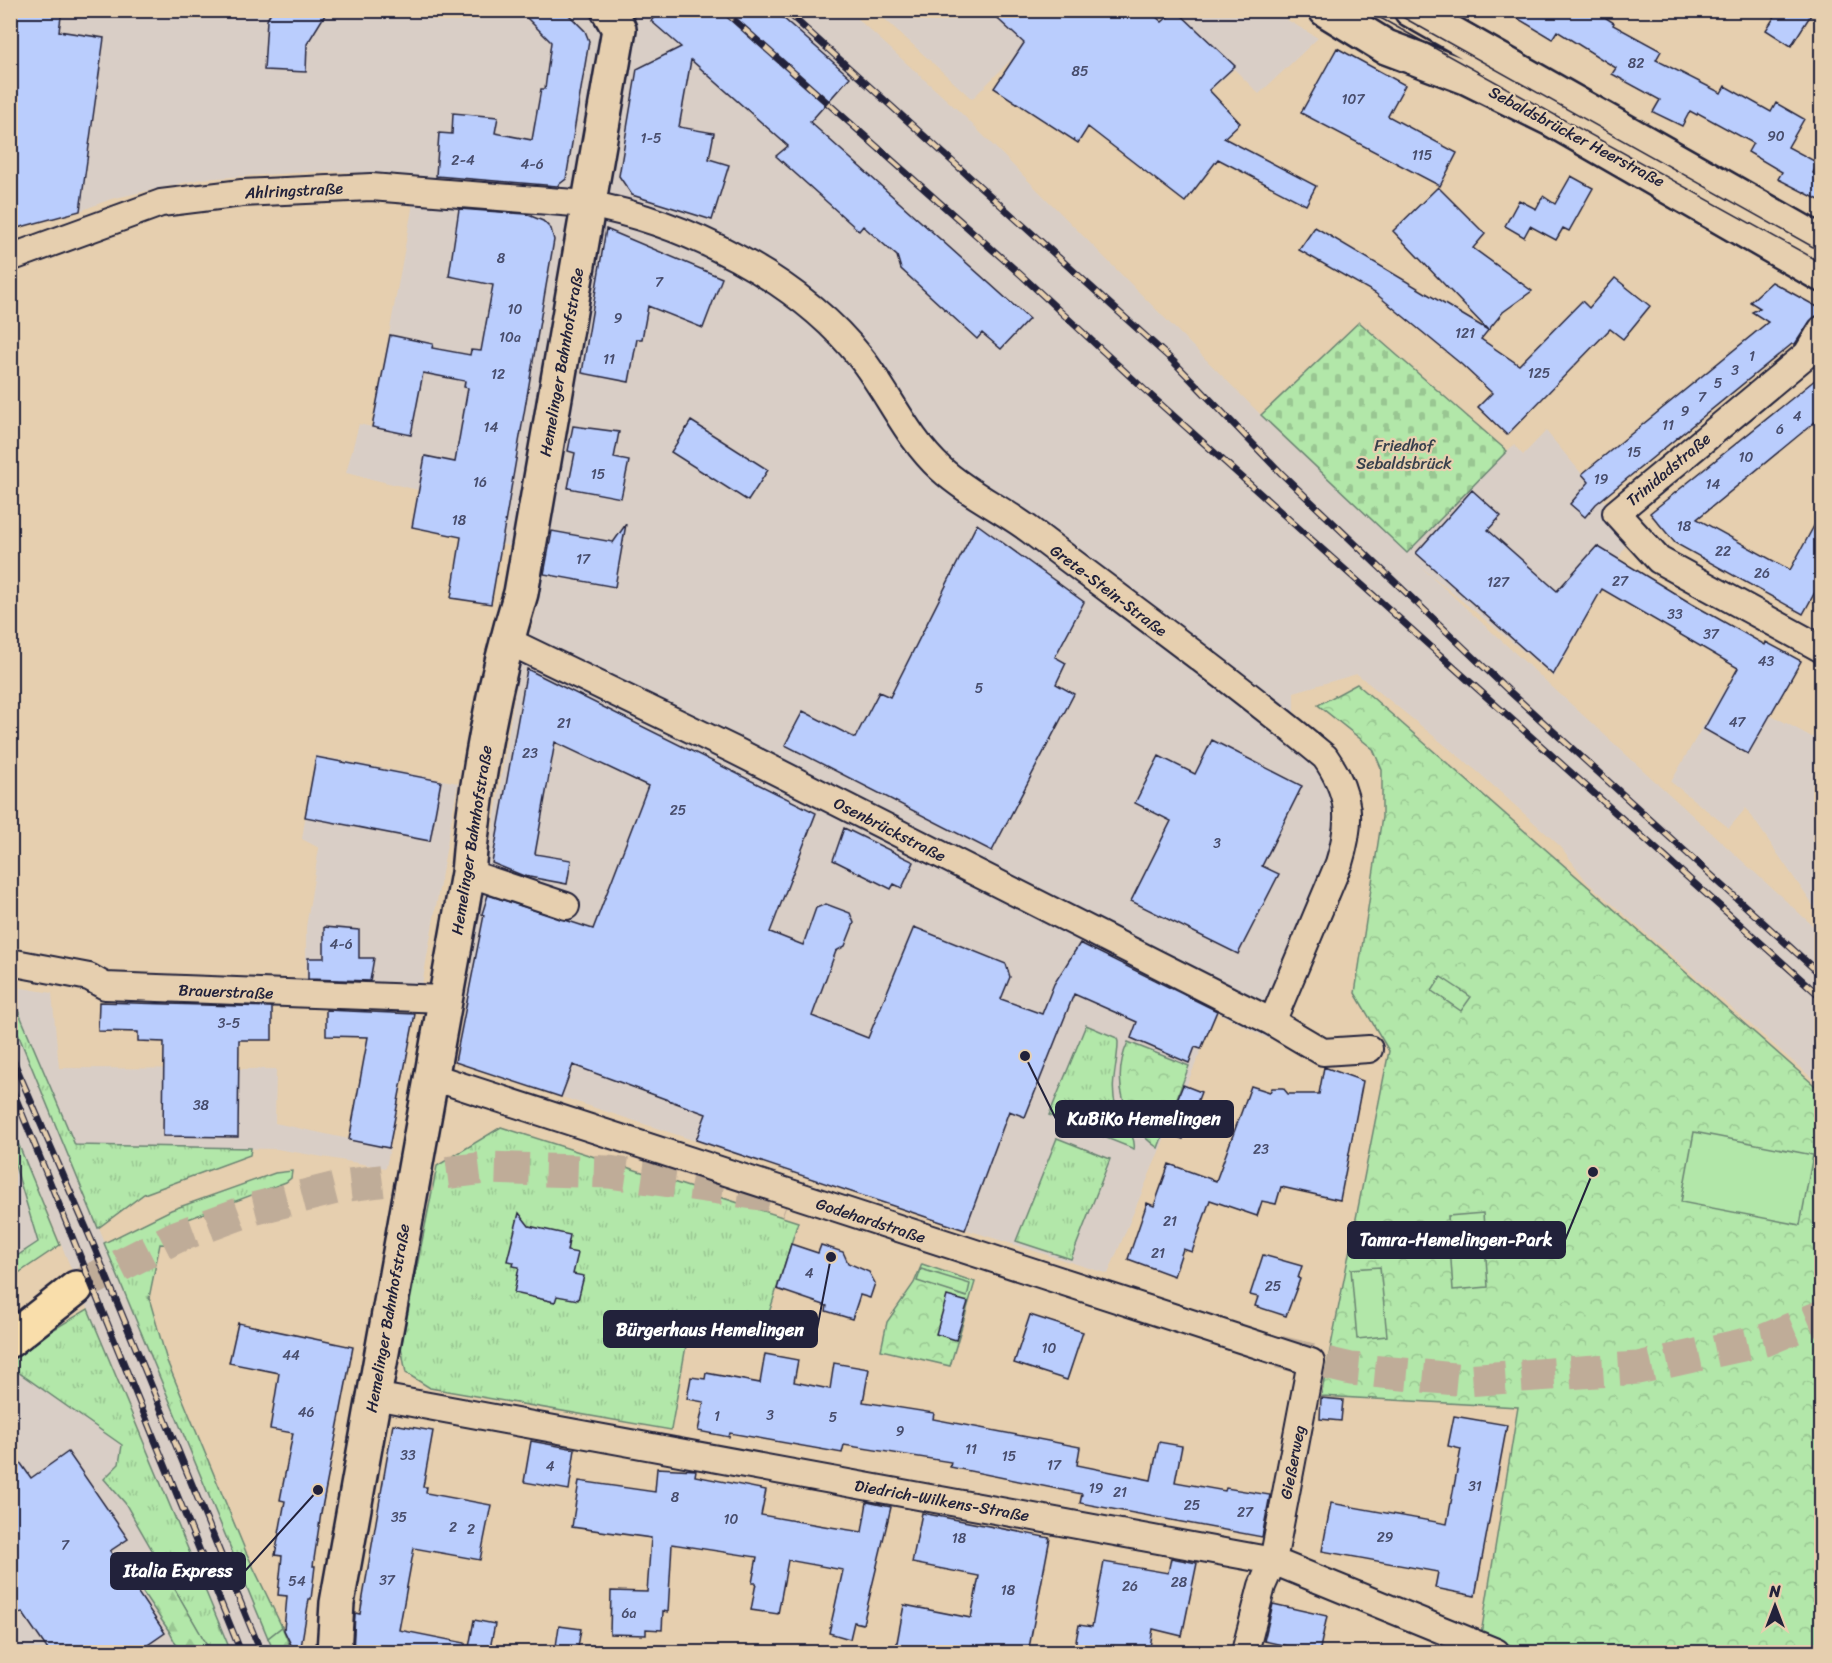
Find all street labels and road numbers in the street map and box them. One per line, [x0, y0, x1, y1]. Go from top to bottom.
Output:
street label: Sebaldsbrücker Heerstraße [1483, 78, 1670, 195]
street label: Ahlringstraße [243, 173, 344, 208]
street label: Hemelinger Bahnhofstraße [531, 265, 592, 459]
street label: Trinidadstraße [1619, 425, 1717, 514]
street label: Grete-Stein-Straße [1044, 536, 1174, 645]
street label: Hemelinger Bahnhofstraße [442, 743, 501, 937]
street label: Osenbrückstraße [828, 789, 951, 870]
street label: Brauerstraße [178, 975, 274, 1008]
street label: Godehardstraße [812, 1189, 929, 1252]
street label: Hemelinger Bahnhofstraße [357, 1221, 418, 1415]
street label: Gießerweg [1271, 1422, 1314, 1502]
street label: Diedrich-Wilkens-Straße [852, 1471, 1032, 1530]

